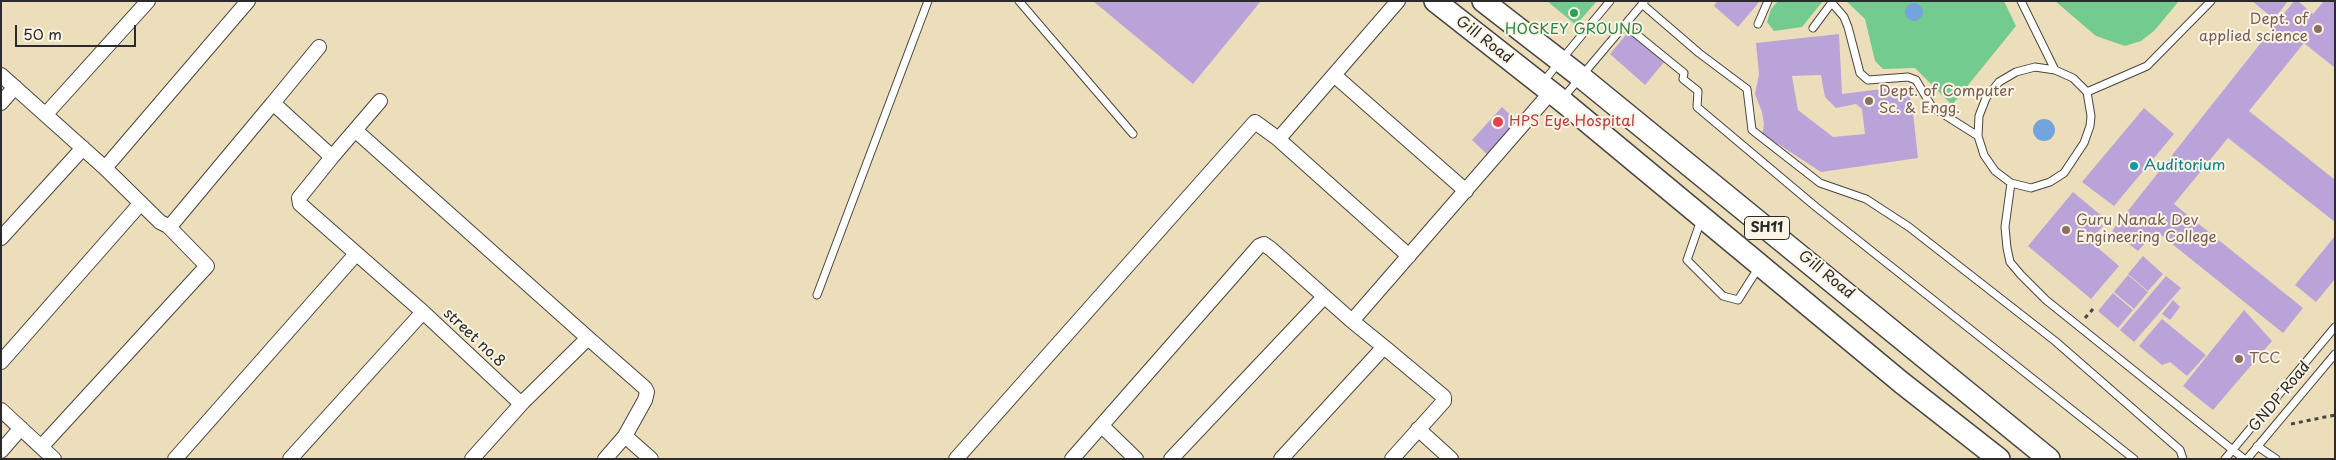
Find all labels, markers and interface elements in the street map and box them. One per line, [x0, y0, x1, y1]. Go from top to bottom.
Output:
marker: HOCKEY GROUND [1568, 7, 1580, 19]
place label: Dept. of applied science [2199, 11, 2308, 46]
street label: Gill Road [1452, 12, 1516, 68]
scale bar [18, 15, 139, 47]
place label: HOCKEY GROUND [1505, 21, 1643, 39]
text: 50 m [23, 22, 62, 45]
marker: Dept. of applied science [2312, 23, 2324, 35]
place label: Dept. of Computer Sc. & Engg. [1879, 83, 2014, 118]
marker: Dept. of Computer Sc. & Engg. [1863, 95, 1875, 107]
place label: HPS Eye Hospital [1509, 113, 1635, 131]
marker: HPS Eye Hospital [1491, 115, 1505, 129]
place label: Auditorium [2144, 157, 2225, 175]
marker: Auditorium [2128, 160, 2140, 172]
place label: Guru Nanak Dev Engineering College [2076, 212, 2217, 247]
road number: SH11 [1744, 217, 1790, 240]
marker: Guru Nanak Dev Engineering College [2060, 224, 2072, 236]
street label: Gill Road [1794, 247, 1858, 303]
street label: street no.8 [439, 305, 509, 371]
place label: TCC [2249, 350, 2281, 368]
marker: TCC [2233, 353, 2245, 365]
street label: GNDP Road [2246, 358, 2314, 436]

